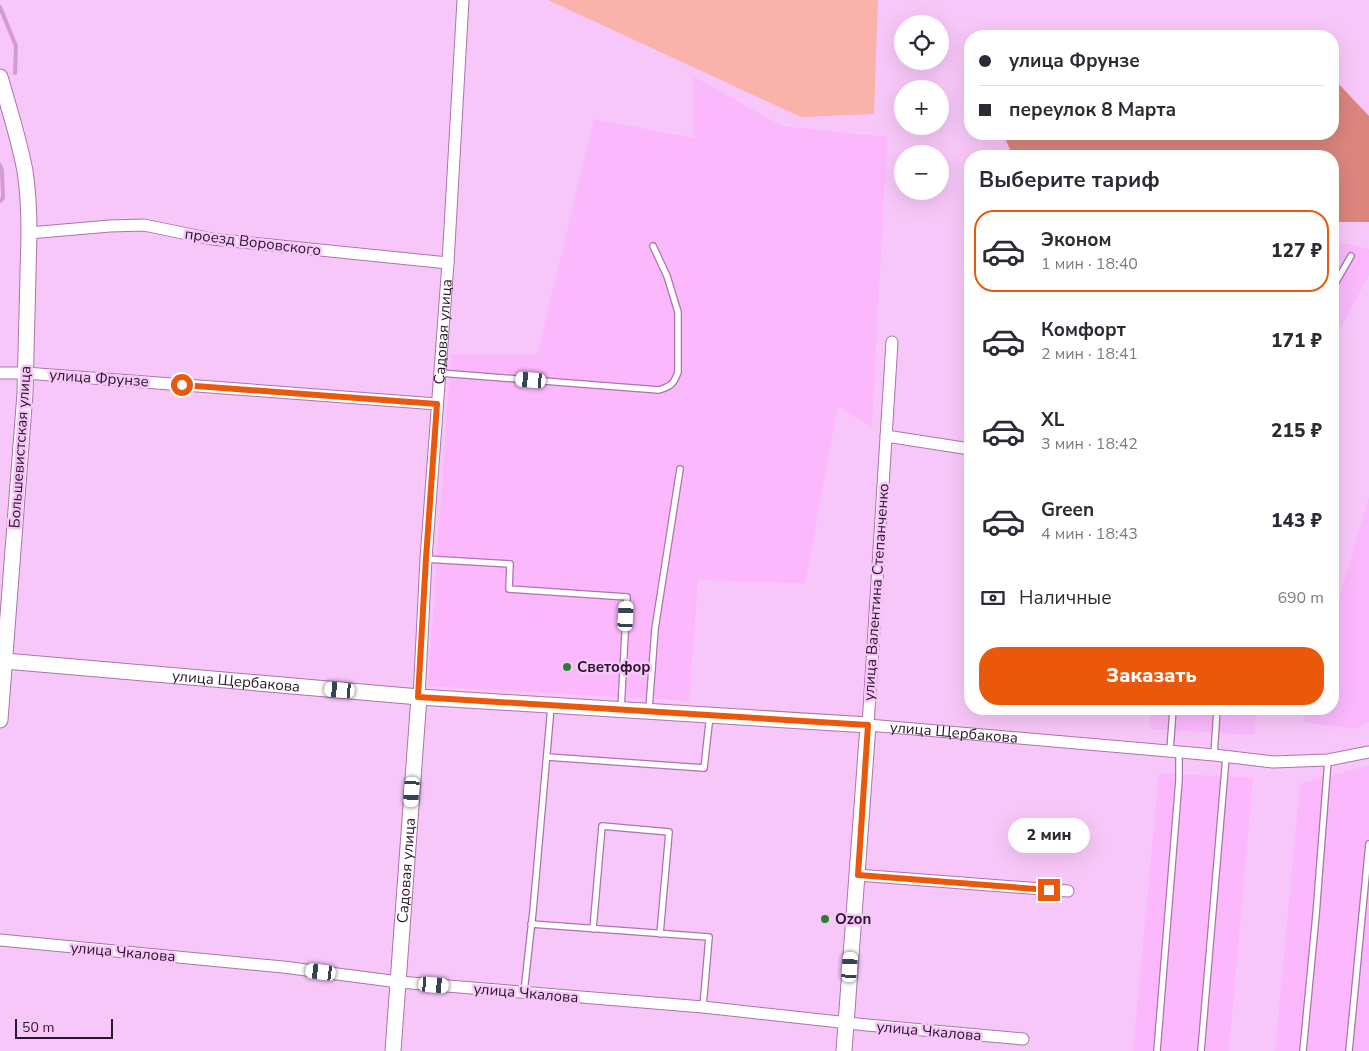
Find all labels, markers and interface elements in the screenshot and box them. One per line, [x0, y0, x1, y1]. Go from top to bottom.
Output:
map controls [894, 15, 949, 200]
button: locate [894, 15, 949, 70]
text: улица Фрунзе [1009, 48, 1140, 74]
button: + [894, 80, 949, 135]
text: переулок 8 Марта [1009, 97, 1176, 123]
button: − [894, 145, 949, 200]
text: Выберите тариф [979, 165, 1160, 195]
street label: проезд Воровского [184, 224, 322, 260]
text: Эконом [1041, 227, 1112, 253]
icon: car [981, 229, 1026, 274]
text: 127 ₽ [1271, 238, 1322, 264]
text: 1 мин · 18:40 [1041, 253, 1138, 275]
street label: Садовая улица [429, 278, 457, 385]
text: Комфорт [1041, 317, 1126, 343]
icon: car [981, 319, 1026, 364]
text: 171 ₽ [1271, 328, 1322, 354]
text: 2 мин · 18:41 [1041, 343, 1138, 365]
street label: Большевистская улица [4, 365, 36, 529]
street label: улица Фрунзе [49, 365, 149, 391]
car [515, 371, 546, 389]
route start [171, 374, 193, 396]
text: XL [1041, 407, 1064, 433]
icon: car [981, 409, 1026, 454]
text: 215 ₽ [1271, 418, 1322, 444]
text: 3 мин · 18:42 [1041, 433, 1138, 455]
street label: улица Валентина Степанченко [858, 483, 894, 701]
text: Green [1041, 497, 1094, 523]
icon: car [981, 499, 1026, 544]
text: 143 ₽ [1271, 508, 1322, 534]
text: 4 мин · 18:43 [1041, 523, 1138, 545]
icon: cash [979, 584, 1007, 612]
text: Наличные [1019, 585, 1112, 611]
text: 690 m [1277, 587, 1324, 609]
car [617, 601, 634, 631]
button: Заказать [979, 647, 1324, 705]
place label: Светофор [577, 657, 651, 677]
marker: Светофор [561, 661, 573, 673]
street label: улица Щербакова [171, 666, 301, 697]
car [324, 681, 355, 699]
street label: улица Щербакова [889, 717, 1019, 748]
car [403, 777, 420, 807]
street label: Садовая улица [392, 817, 420, 924]
callout: 2 мин [1008, 818, 1090, 852]
text: 2 мин [1026, 824, 1072, 846]
route end [1038, 879, 1060, 901]
place label: Ozon [835, 909, 871, 929]
marker: Ozon [819, 913, 831, 925]
street label: улица Чкалова [70, 937, 176, 967]
car [841, 952, 858, 982]
car [305, 963, 336, 981]
car [418, 976, 449, 994]
street label: улица Чкалова [473, 978, 579, 1008]
scale bar [15, 1016, 112, 1039]
street label: улица Чкалова [876, 1016, 982, 1046]
text: 50 m [22, 1018, 54, 1037]

